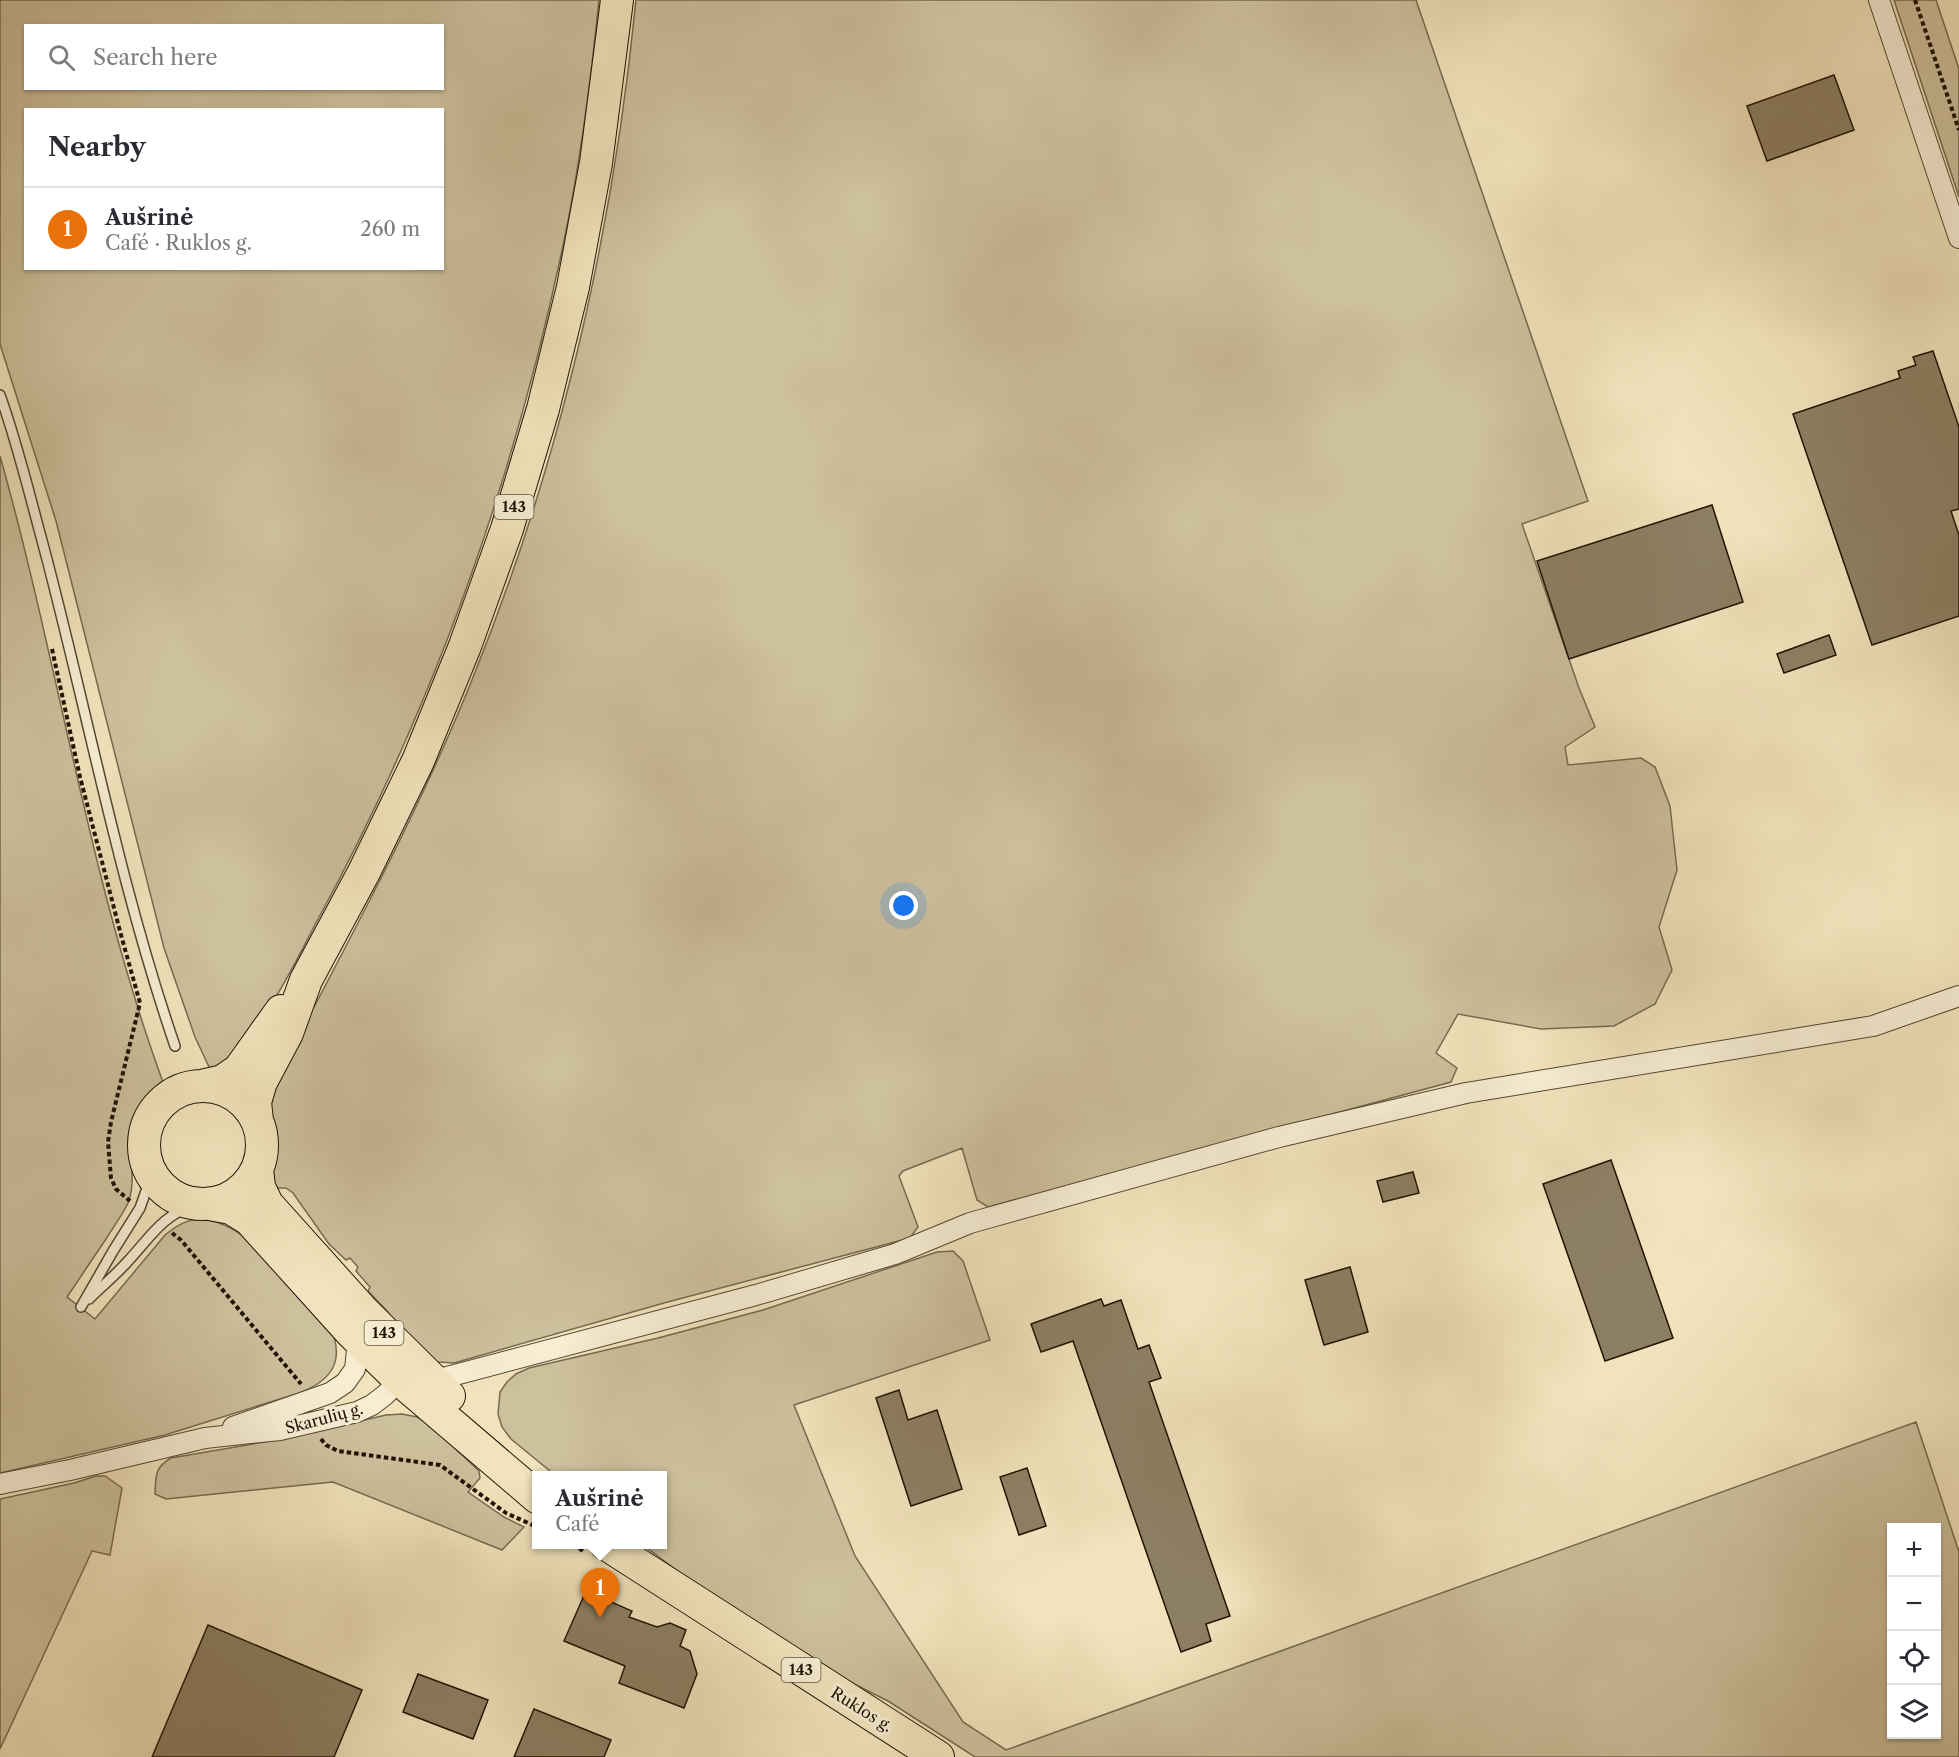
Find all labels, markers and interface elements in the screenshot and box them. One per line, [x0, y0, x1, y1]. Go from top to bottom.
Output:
search box [24, 24, 444, 90]
icon: search [45, 41, 78, 74]
text: Search here [93, 44, 218, 71]
text: Nearby [48, 131, 146, 163]
text: Aušrinė [105, 204, 193, 231]
text: 1 [63, 217, 72, 241]
text: 260 m [360, 217, 420, 241]
text: Café · Ruklos g. [105, 231, 252, 255]
road number: 143 [494, 495, 534, 519]
your location [889, 891, 918, 920]
road number: 143 [364, 1321, 404, 1345]
street label: Skarulių g. [283, 1398, 365, 1438]
popup [532, 1471, 667, 1549]
text: Aušrinė [555, 1485, 644, 1512]
text: Café [555, 1512, 599, 1536]
map controls [1887, 1523, 1941, 1739]
button: + [1887, 1523, 1941, 1577]
pin: 1 [580, 1568, 620, 1618]
button: − [1887, 1577, 1941, 1631]
button: locate [1887, 1631, 1941, 1685]
road number: 143 [782, 1658, 820, 1682]
street label: Ruklos g. [827, 1682, 897, 1736]
button: layers [1887, 1685, 1941, 1739]

